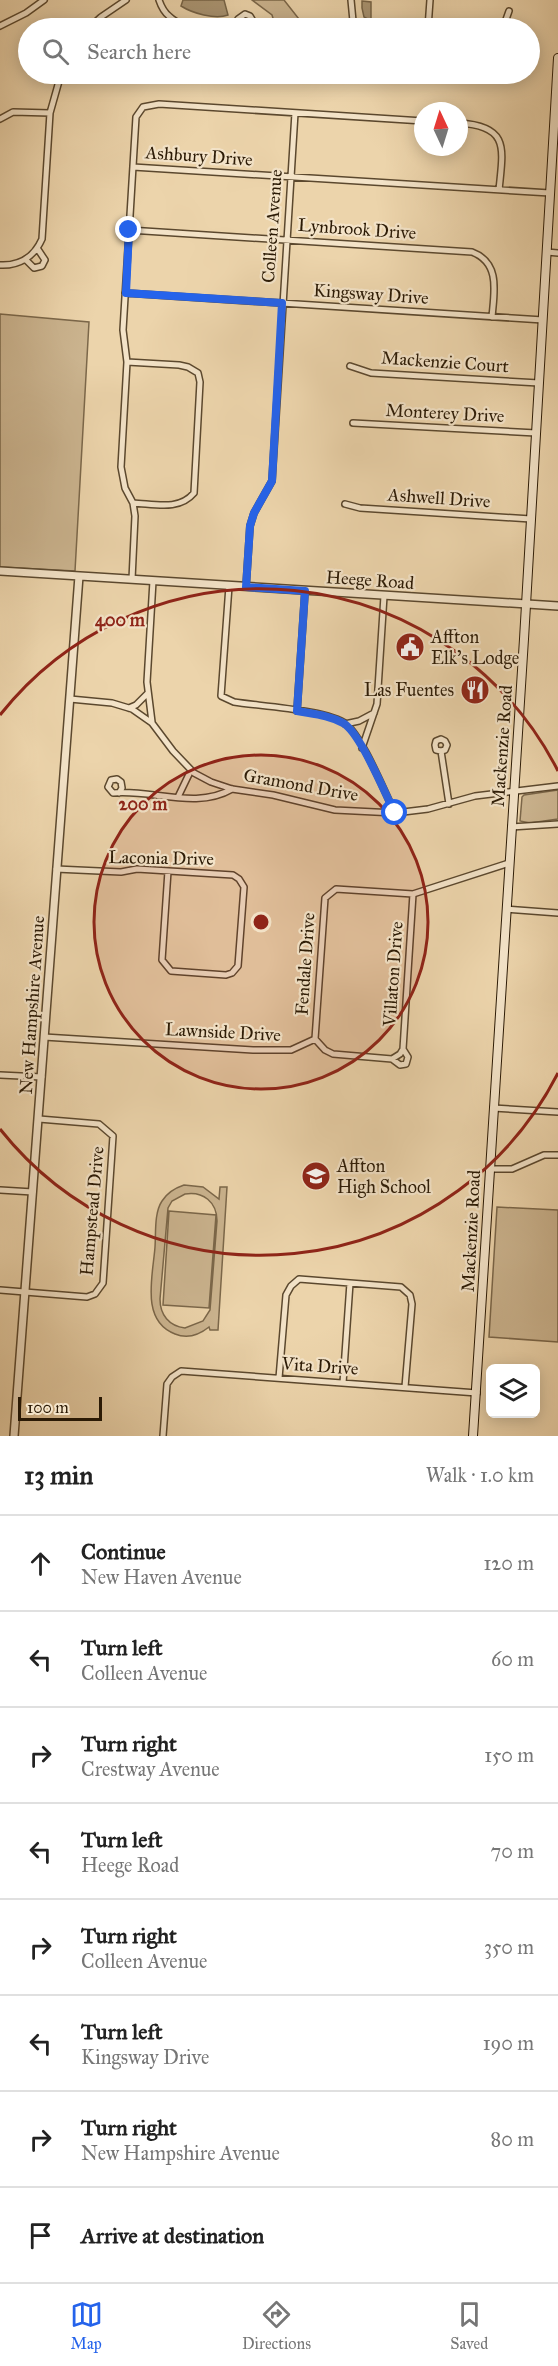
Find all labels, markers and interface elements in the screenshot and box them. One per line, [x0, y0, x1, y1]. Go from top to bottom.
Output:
search box [18, 18, 540, 84]
icon: search [39, 35, 72, 68]
text: Search here [87, 38, 191, 65]
north arrow [414, 102, 468, 156]
street label: Ashbury Drive [144, 141, 253, 171]
street label: Colleen Avenue [257, 169, 287, 283]
street label: Lynbrook Drive [297, 214, 417, 244]
route end [115, 216, 141, 242]
street label: Kingsway Drive [313, 279, 429, 310]
street label: Mackenzie Court [380, 347, 510, 377]
street label: Monterey Drive [385, 399, 505, 427]
street label: Ashwell Drive [386, 483, 491, 513]
street label: Heege Road [325, 566, 415, 595]
text: 400 m [95, 609, 146, 632]
place label: Affton Elk's Lodge [430, 626, 519, 670]
public building icon: Affton Elk's Lodge [394, 631, 426, 663]
restaurant icon: Las Fuentes [459, 674, 491, 706]
place label: Las Fuentes [364, 679, 454, 701]
street label: Mackenzie Road [487, 684, 517, 808]
street label: Gramond Drive [242, 764, 360, 806]
text: 200 m [119, 793, 168, 815]
route start [381, 799, 407, 825]
street label: Laconia Drive [108, 846, 214, 870]
centre of rings [251, 912, 271, 932]
street label: Fendale Drive [290, 912, 320, 1016]
street label: New Hampshire Avenue [15, 915, 49, 1095]
street label: Villaton Drive [378, 921, 408, 1028]
street label: Lawnside Drive [165, 1018, 281, 1046]
street label: Hampstead Drive [75, 1145, 109, 1277]
place label: Affton High School [336, 1155, 431, 1199]
school or university icon: Affton High School [300, 1160, 332, 1192]
street label: Mackenzie Road [457, 1169, 485, 1293]
street label: Vita Drive [280, 1352, 359, 1380]
map controls [486, 1364, 540, 1418]
button: layers [486, 1364, 540, 1418]
scale bar [18, 1394, 102, 1422]
text: 100 m [27, 1398, 69, 1417]
text: 13 min [24, 1459, 93, 1491]
text: Walk · 1.0 km [426, 1463, 534, 1487]
text: Continue [81, 1538, 166, 1565]
icon: ahead [24, 1547, 57, 1580]
text: 120 m [483, 1551, 534, 1575]
text: New Haven Avenue [81, 1565, 242, 1589]
text: Turn left [81, 1634, 163, 1661]
icon: left [24, 1643, 57, 1676]
text: 60 m [491, 1647, 534, 1671]
text: Colleen Avenue [81, 1661, 207, 1685]
text: Turn right [81, 1730, 177, 1757]
icon: right [24, 1739, 57, 1772]
text: 150 m [484, 1743, 534, 1767]
text: Crestway Avenue [81, 1757, 220, 1781]
text: Turn left [81, 1826, 163, 1853]
icon: left [24, 1835, 57, 1868]
text: 70 m [491, 1839, 534, 1863]
text: Heege Road [81, 1853, 179, 1877]
text: Turn right [81, 1922, 177, 1949]
icon: right [24, 1931, 57, 1964]
text: 350 m [484, 1935, 534, 1959]
text: Colleen Avenue [81, 1949, 207, 1973]
text: Turn left [81, 2018, 163, 2045]
icon: left [24, 2027, 57, 2060]
text: 190 m [483, 2031, 534, 2055]
text: Kingsway Drive [81, 2045, 209, 2069]
text: Turn right [81, 2114, 177, 2141]
icon: right [24, 2123, 57, 2156]
text: 80 m [491, 2127, 534, 2151]
text: New Hampshire Avenue [81, 2141, 280, 2165]
icon: arrive [24, 2219, 57, 2252]
text: Arrive at destination [81, 2222, 264, 2249]
tab: Map [70, 2298, 103, 2353]
tab: Directions [242, 2298, 311, 2353]
tab: Saved [450, 2298, 488, 2353]

